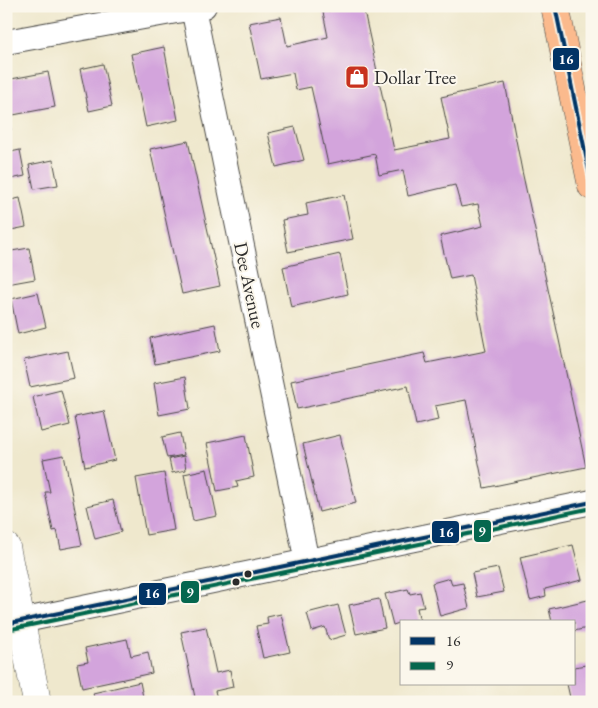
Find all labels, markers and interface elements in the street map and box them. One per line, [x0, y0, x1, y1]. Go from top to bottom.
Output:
line badge: 16 [552, 47, 580, 71]
text: 16 [559, 50, 574, 68]
shop icon: Dollar Tree [344, 64, 370, 90]
place label: Dollar Tree [374, 65, 456, 90]
street label: Dee Avenue [228, 240, 271, 330]
line badge: 9 [473, 519, 492, 543]
line badge: 16 [431, 520, 460, 544]
text: 9 [478, 522, 486, 540]
text: 16 [439, 523, 454, 541]
unlabelled marker [243, 569, 253, 579]
unlabelled marker [231, 577, 241, 587]
line badge: 9 [180, 580, 200, 604]
line badge: 16 [138, 582, 167, 606]
text: 9 [186, 583, 194, 601]
text: 16 [145, 584, 160, 602]
legend [400, 620, 576, 686]
text: 16 [446, 631, 460, 650]
text: 9 [446, 655, 453, 674]

